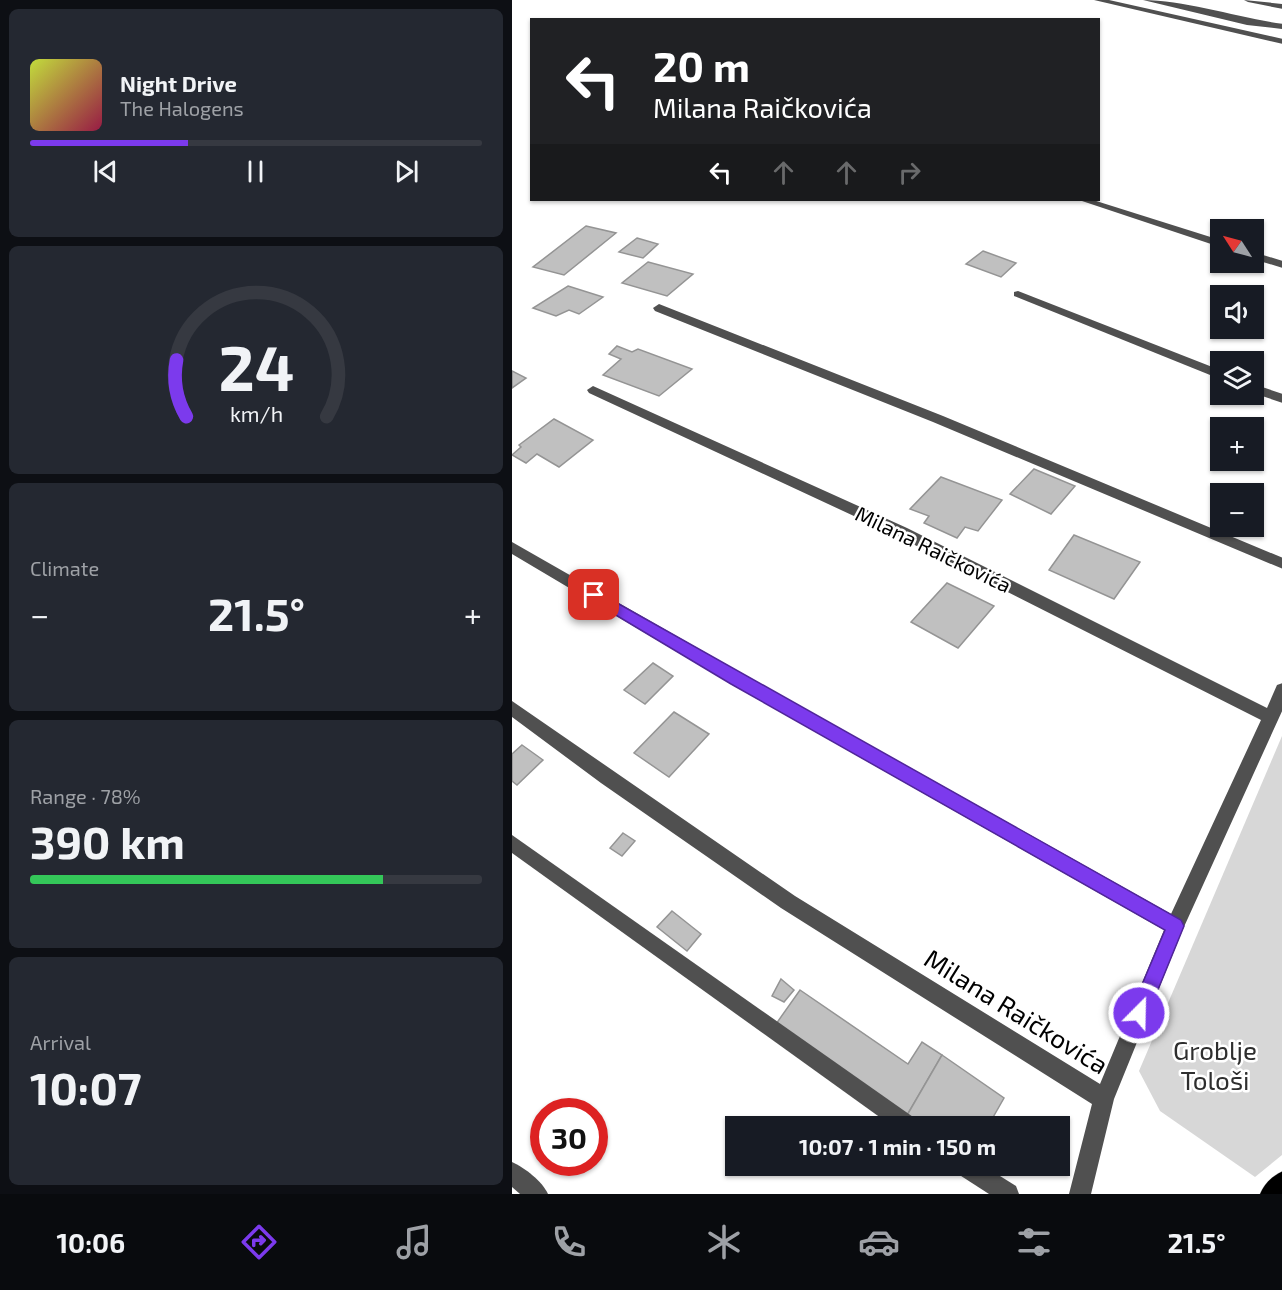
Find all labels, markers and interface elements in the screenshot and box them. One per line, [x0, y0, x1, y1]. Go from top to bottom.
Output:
text: 20 m [653, 40, 750, 90]
icon: left [554, 42, 632, 120]
text: Night Drive [120, 70, 237, 96]
text: Milana Raičkovića [653, 91, 872, 123]
text: The Halogens [120, 96, 244, 120]
icon: previous [89, 155, 122, 188]
icon: pause [239, 155, 272, 188]
icon: next [390, 155, 423, 188]
icon: left [704, 156, 737, 189]
icon: ahead [767, 156, 800, 189]
icon: ahead [830, 156, 863, 189]
icon: right [893, 156, 926, 189]
north arrow [1210, 219, 1264, 273]
map controls [1210, 219, 1264, 537]
button: sound [1210, 285, 1264, 339]
text: 24 [218, 329, 294, 404]
button: layers [1210, 351, 1264, 405]
text: km/h [229, 401, 283, 426]
button: + [1210, 417, 1264, 471]
button: − [1210, 483, 1264, 537]
street label: Milana Raičkovića [852, 500, 1016, 597]
text: Climate [30, 556, 99, 580]
pin [568, 569, 619, 620]
icon: arrive [577, 578, 610, 611]
text: 21.5° [208, 586, 305, 640]
text: − [30, 594, 49, 634]
text: + [464, 594, 482, 634]
text: Range · 78% [30, 784, 141, 808]
text: 390 km [30, 814, 185, 868]
street label: Milana Raičkovića [919, 942, 1114, 1080]
position arrow [1107, 981, 1171, 1045]
text: Arrival [30, 1030, 91, 1054]
park label: Groblje Tološi [1173, 1034, 1257, 1095]
text: 10:07 [30, 1060, 142, 1114]
speed limit sign: 30 [530, 1098, 608, 1176]
text: 10:07 · 1 min · 150 m [799, 1133, 996, 1159]
icon: directions [238, 1221, 280, 1263]
icon: music [393, 1221, 435, 1263]
icon: phone [548, 1221, 590, 1263]
icon: climate [703, 1221, 745, 1263]
icon: car [858, 1221, 900, 1263]
icon: filters [1013, 1221, 1055, 1263]
text: 10:06 [56, 1226, 125, 1258]
text: 21.5° [1167, 1226, 1226, 1258]

